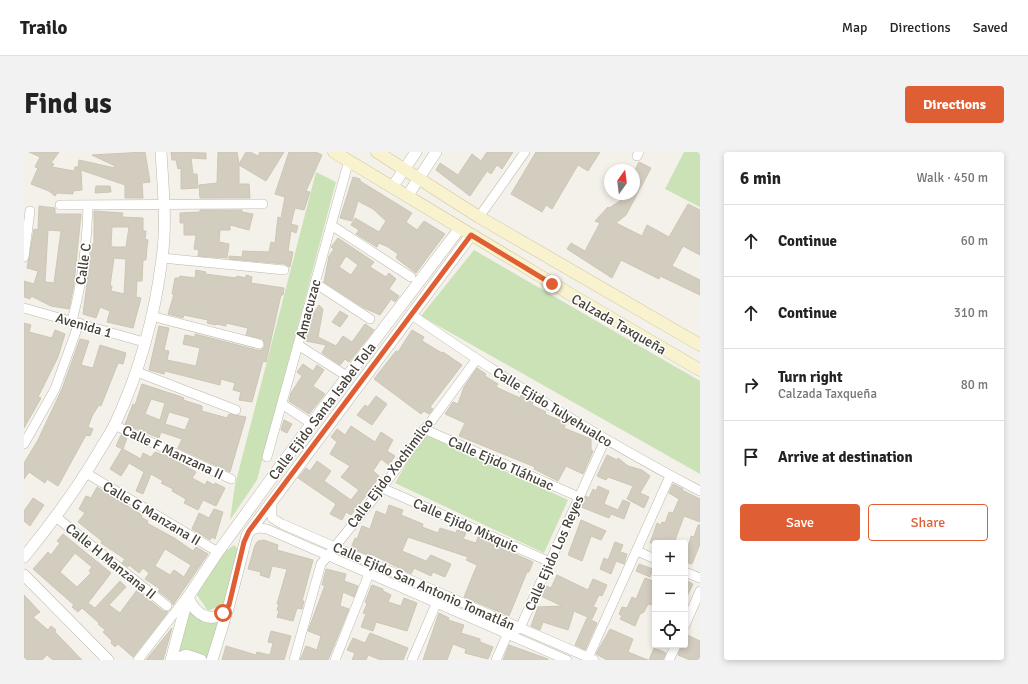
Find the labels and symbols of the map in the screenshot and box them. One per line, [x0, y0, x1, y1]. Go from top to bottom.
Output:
north arrow [604, 164, 640, 200]
street label: Calle C [72, 242, 95, 286]
route end [543, 275, 561, 293]
street label: Amacuzac [292, 277, 325, 341]
street label: Calzada Taxqueña [568, 290, 669, 358]
street label: Avenida 1 [54, 309, 114, 342]
street label: Calle Ejido Santa Isabel Tola [265, 339, 380, 483]
street label: Calle Ejido Tulyehualco [490, 364, 616, 451]
street label: Calle Ejido Xochimilco [344, 415, 437, 531]
street label: Calle F Manzana II [120, 422, 226, 483]
street label: Calle Ejido Tláhuac [445, 433, 557, 495]
street label: Calle G Manzana II [100, 478, 204, 549]
street label: Calle Ejido Los Reyes [521, 493, 588, 614]
street label: Calle Ejido Mixquic [410, 495, 521, 556]
street label: Calle H Manzana II [62, 520, 159, 603]
street label: Calle Ejido San Antonio Tomatlán [330, 539, 517, 634]
route start [214, 604, 232, 622]

